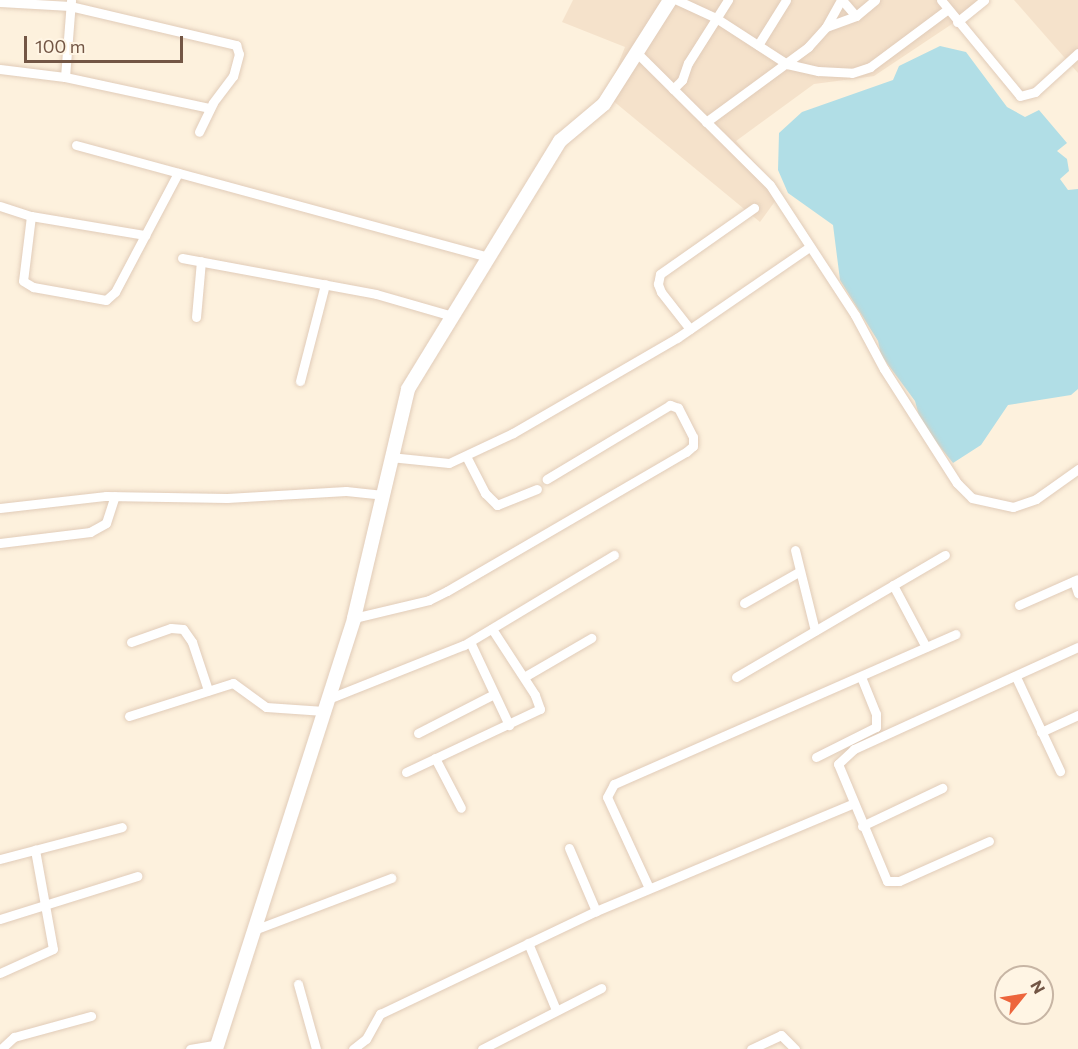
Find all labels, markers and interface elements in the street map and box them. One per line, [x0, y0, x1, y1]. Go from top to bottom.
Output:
scale bar [27, 24, 186, 62]
text: 100 m [35, 35, 85, 57]
north arrow [994, 965, 1054, 1025]
text: N [1027, 977, 1050, 997]

